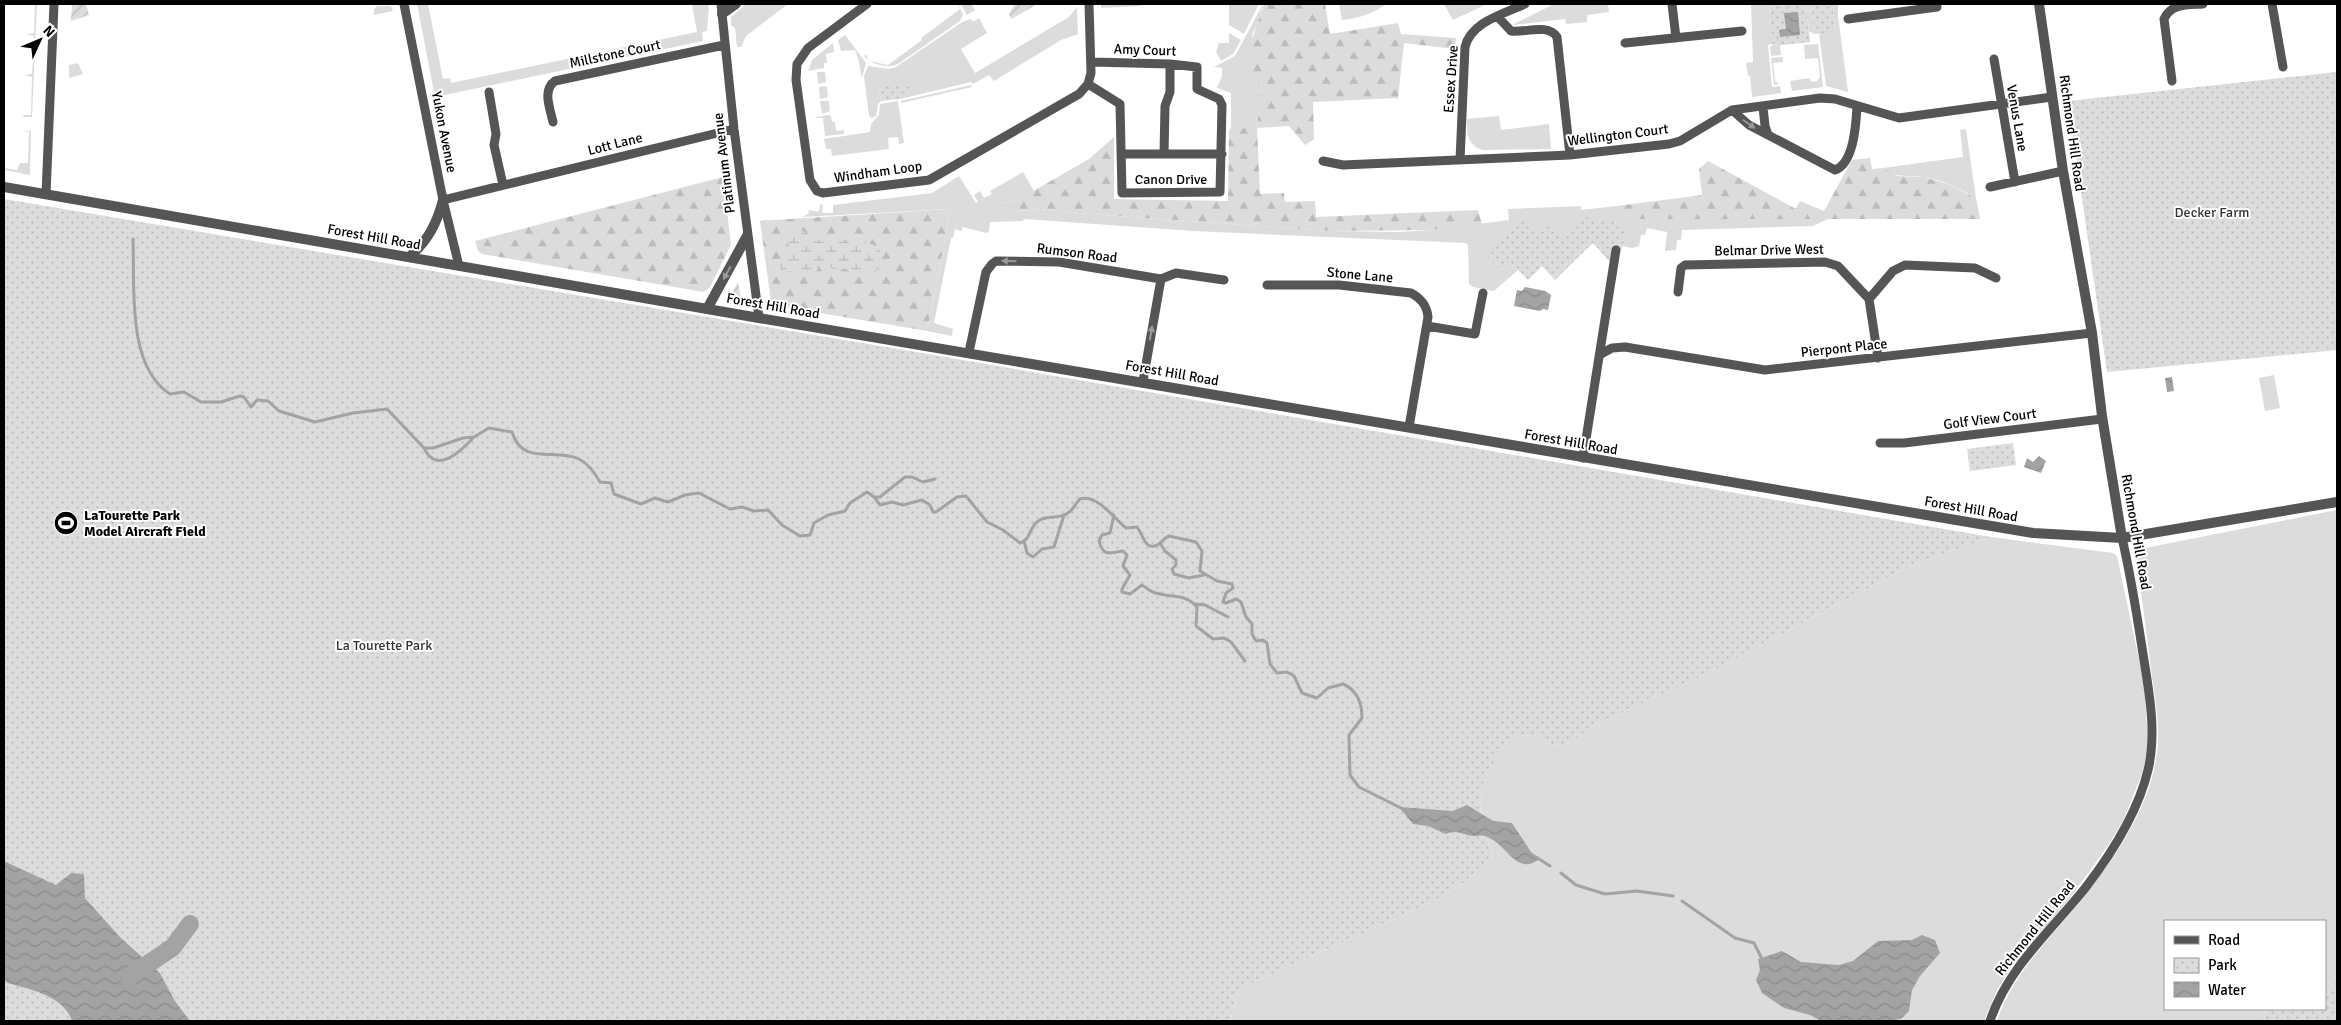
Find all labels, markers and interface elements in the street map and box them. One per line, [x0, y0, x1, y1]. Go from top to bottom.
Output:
north arrow [15, 15, 65, 65]
text: N [39, 22, 58, 41]
street label: Millstone Court [568, 36, 662, 72]
street label: Amy Court [1113, 40, 1177, 60]
street label: Essex Drive [1440, 44, 1462, 114]
street label: Richmond Hill Road [2055, 74, 2089, 192]
street label: Venus Lane [2003, 83, 2031, 153]
street label: Yukon Avenue [428, 90, 460, 174]
street label: Platinum Avenue [709, 112, 739, 214]
one-way arrow [1743, 119, 1756, 129]
street label: Wellington Court [1567, 120, 1670, 150]
street label: Lott Lane [586, 129, 644, 159]
street label: Windham Loop [833, 157, 923, 187]
street label: Canon Drive [1135, 171, 1207, 188]
park label: Decker Farm [2175, 204, 2249, 221]
street label: Forest Hill Road [326, 220, 422, 254]
street label: Rumson Road [1036, 240, 1118, 266]
street label: Belmar Drive West [1714, 241, 1824, 259]
one-way arrow [1000, 257, 1016, 265]
street label: Stone Lane [1326, 264, 1394, 286]
one-way arrow [723, 266, 732, 279]
street label: Forest Hill Road [725, 289, 821, 323]
one-way arrow [1148, 325, 1156, 341]
street label: Pierpont Place [1800, 335, 1888, 361]
street label: Forest Hill Road [1124, 356, 1220, 390]
street label: Golf View Court [1943, 405, 2038, 433]
street label: Forest Hill Road [1523, 425, 1619, 459]
street label: Richmond Hill Road [2117, 473, 2155, 591]
street label: Forest Hill Road [1923, 492, 2019, 526]
place label: LaTourette Park Model Aircraft Field [84, 507, 206, 540]
sports icon: LaTourette Park Model Aircraft Field [53, 510, 79, 536]
park label: La Tourette Park [336, 637, 432, 654]
street label: Richmond Hill Road [1991, 877, 2079, 979]
legend [2164, 920, 2326, 1010]
text: Road [2208, 931, 2240, 949]
text: Park [2208, 956, 2237, 974]
text: Water [2208, 981, 2246, 999]

